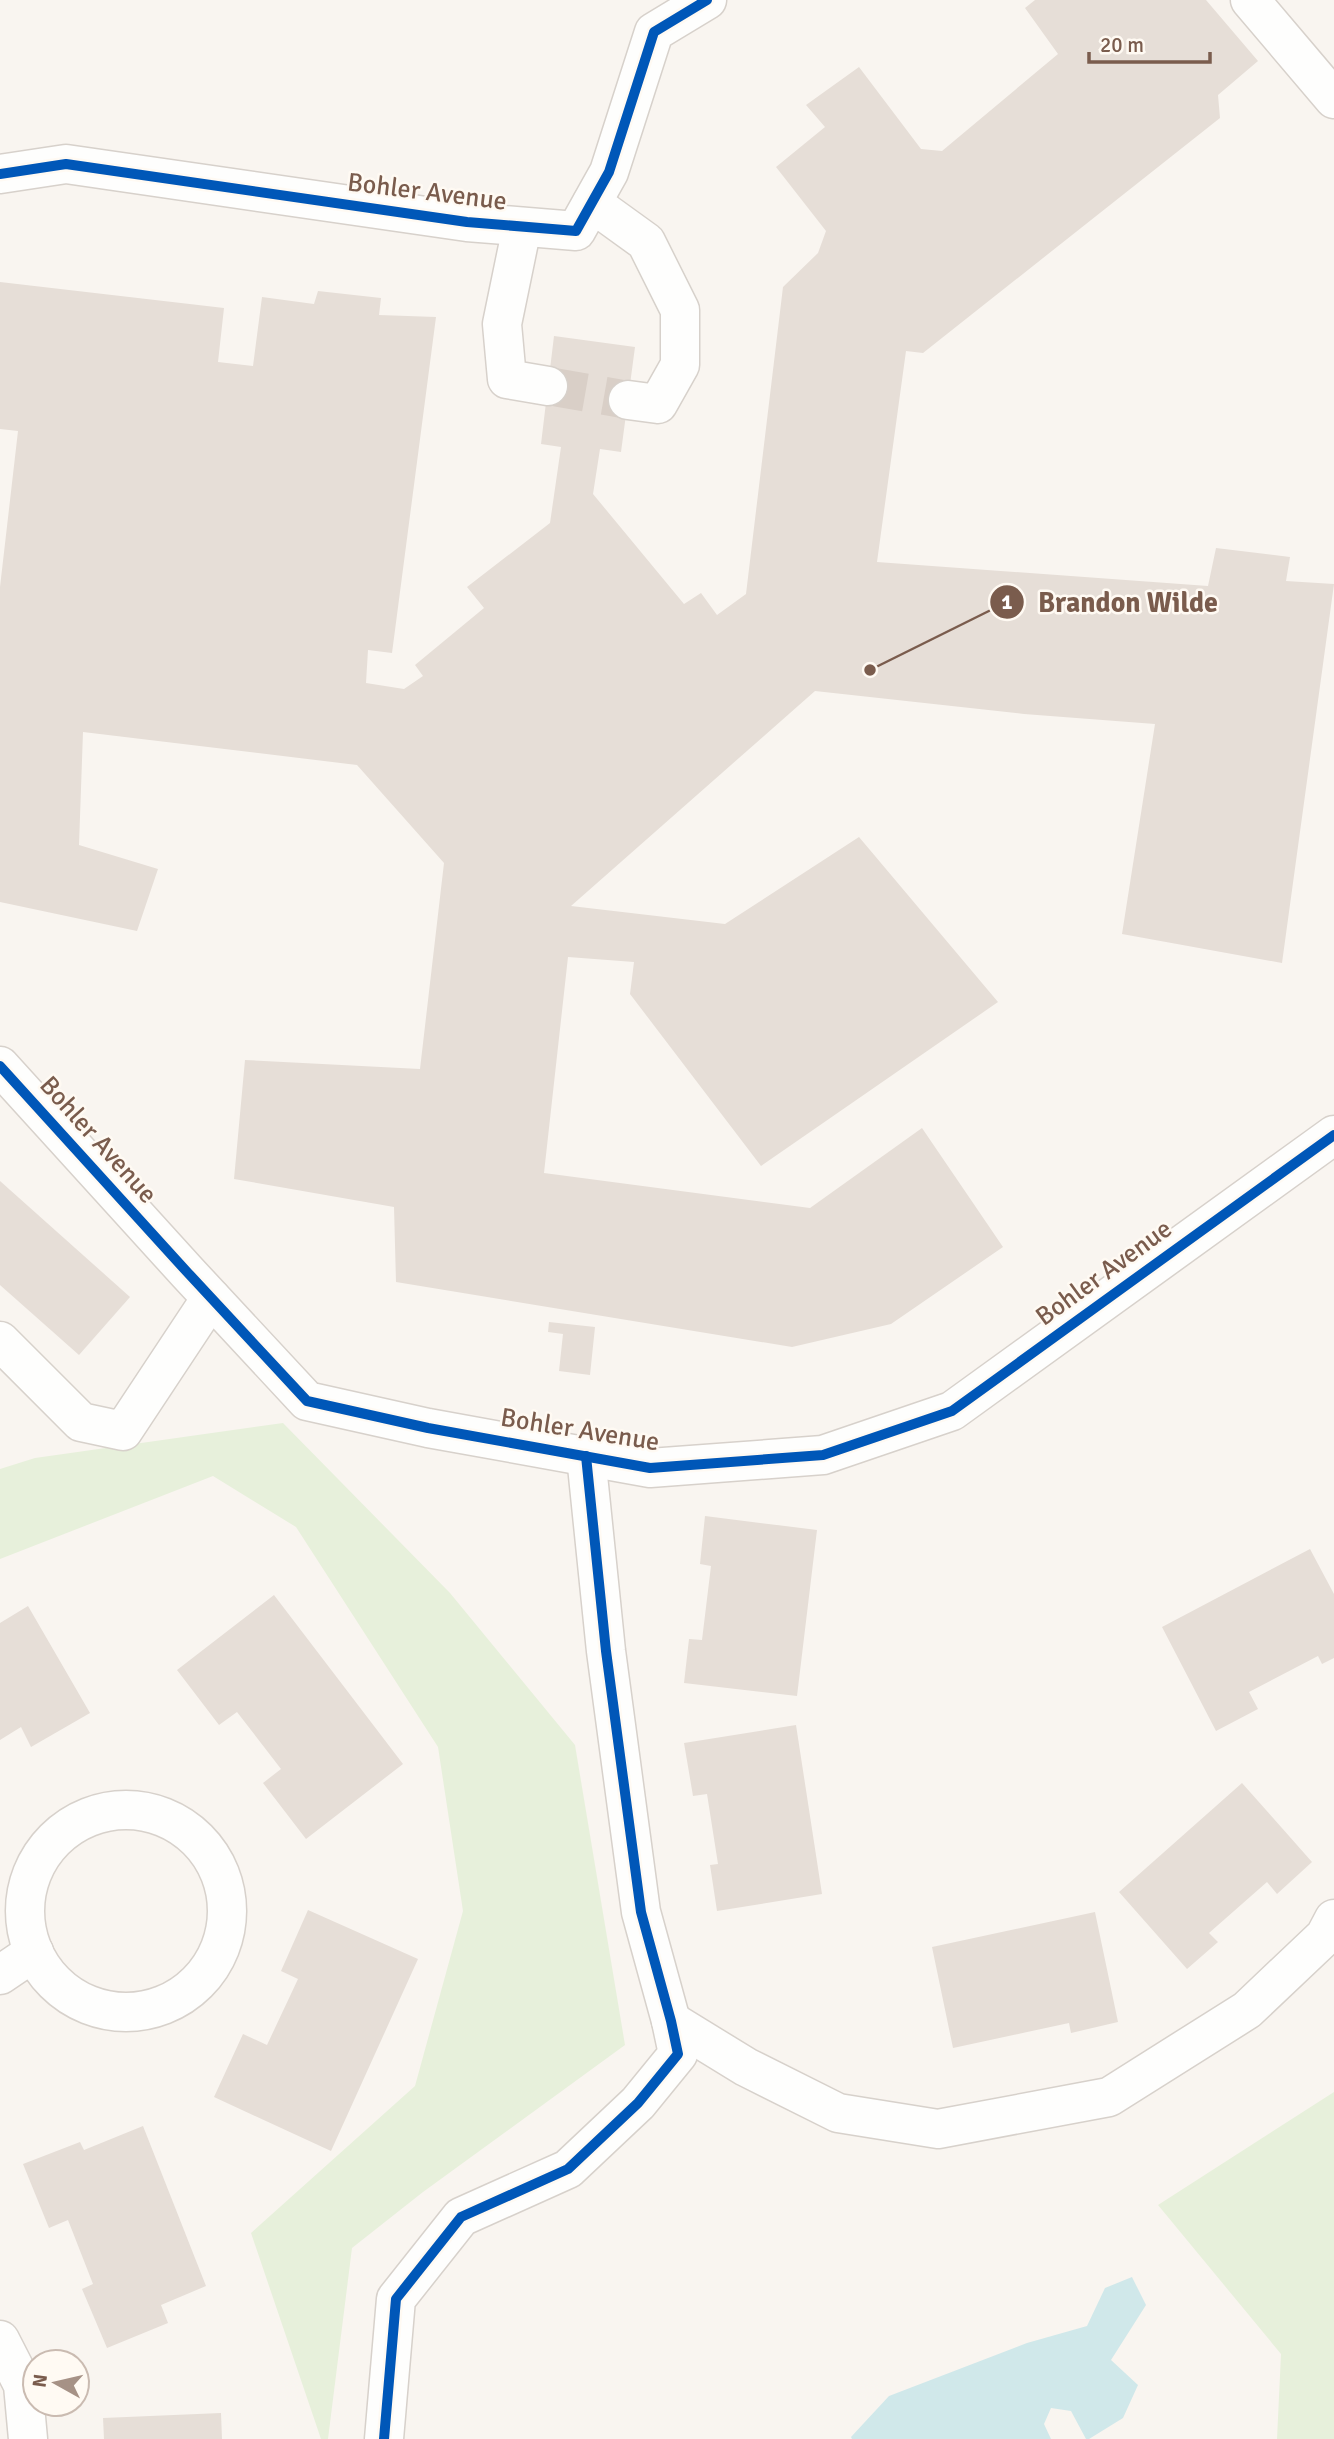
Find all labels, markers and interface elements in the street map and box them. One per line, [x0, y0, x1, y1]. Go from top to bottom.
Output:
scale bar [1089, 21, 1210, 65]
text: 20 m [1100, 32, 1144, 58]
street label: Bohler Avenue [345, 166, 509, 218]
callout: Brandon Wilde [989, 578, 1232, 627]
text: Brandon Wilde [1038, 586, 1218, 620]
text: 1 [1001, 589, 1013, 615]
street label: Bohler Avenue [32, 1070, 164, 1210]
street label: Bohler Avenue [1030, 1213, 1178, 1333]
street label: Bohler Avenue [498, 1402, 662, 1458]
north arrow [21, 2348, 91, 2418]
text: N [27, 2373, 53, 2389]

